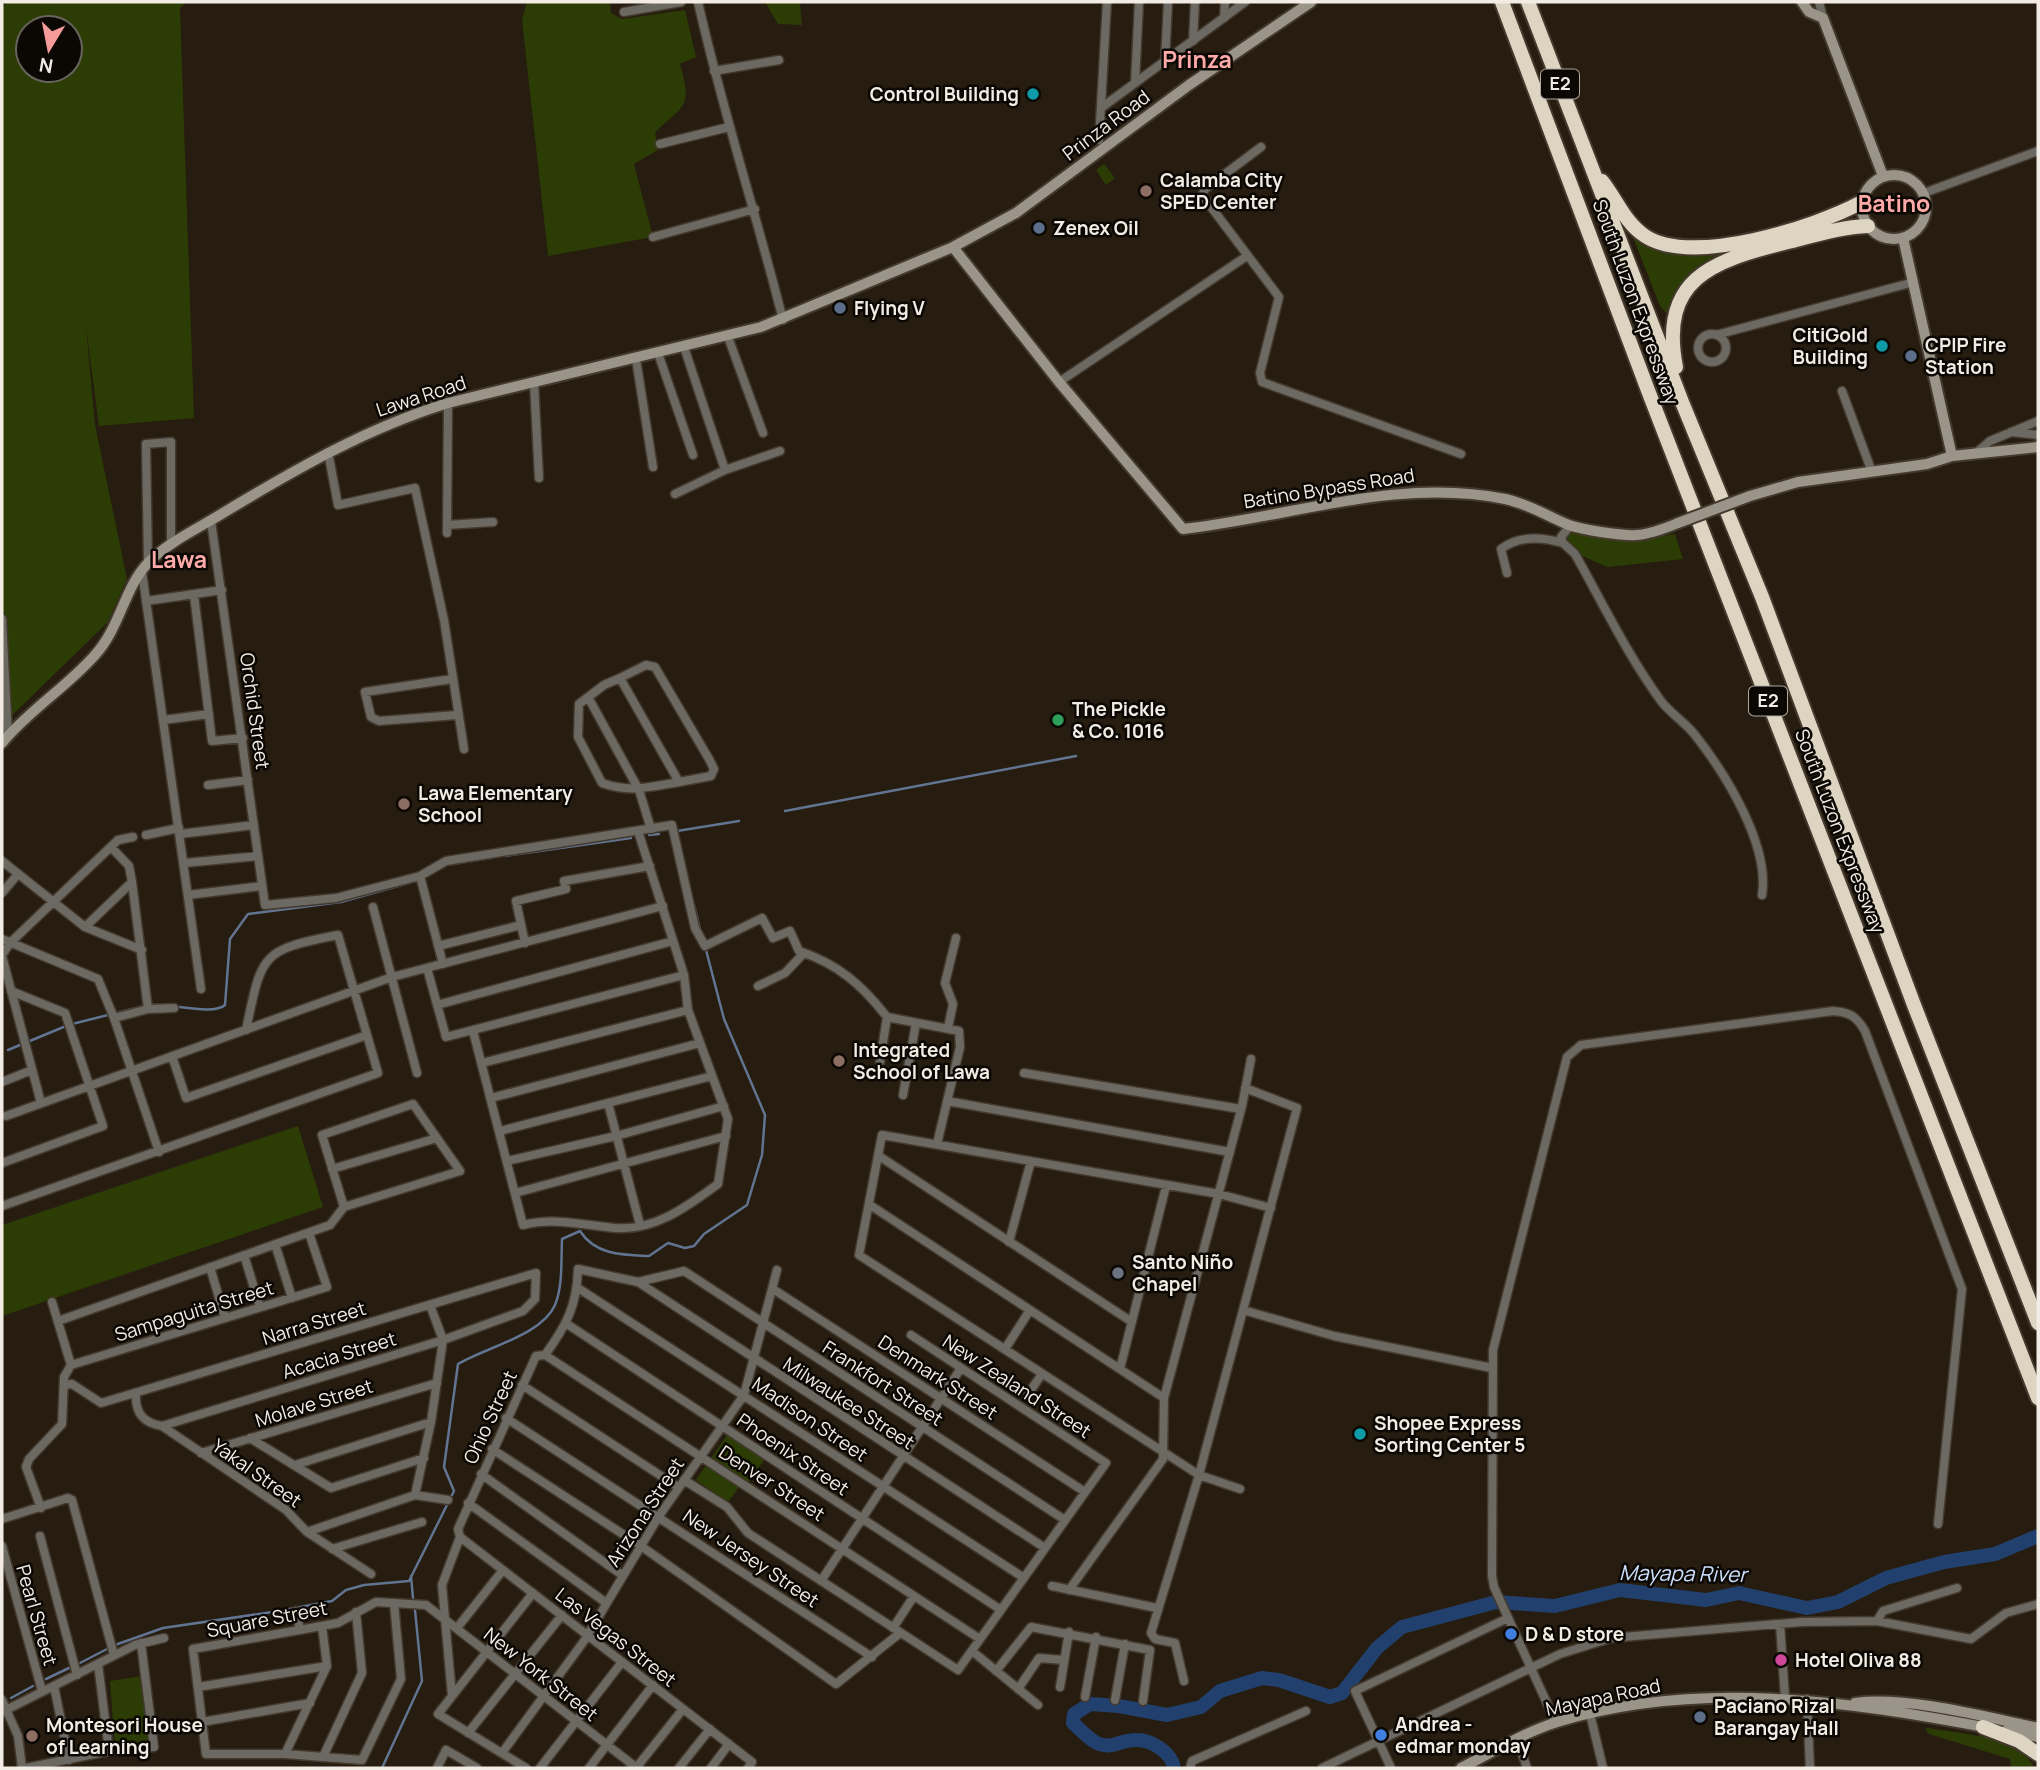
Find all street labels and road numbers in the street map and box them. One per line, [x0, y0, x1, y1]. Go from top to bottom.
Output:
road number: E2 [1541, 70, 1579, 98]
street label: Prinza Road [1057, 84, 1155, 166]
street label: South Luzon Expressway [1587, 196, 1685, 408]
street label: Lawa Road [373, 369, 469, 423]
street label: Batino Bypass Road [1242, 462, 1416, 514]
street label: Orchid Street [234, 651, 276, 771]
road number: E2 [1749, 686, 1787, 716]
street label: South Luzon Expressway [1789, 725, 1891, 937]
street label: Sampaguita Street [111, 1274, 277, 1348]
street label: Narra Street [259, 1295, 369, 1351]
street label: Acacia Street [279, 1325, 399, 1385]
street label: New Zealand Street [938, 1328, 1096, 1444]
street label: Denmark Street [873, 1329, 1003, 1425]
street label: Frankfort Street [818, 1334, 948, 1432]
street label: Milwaukee Street [778, 1351, 920, 1455]
street label: Ohio Street [457, 1366, 523, 1468]
street label: Madison Street [747, 1371, 873, 1467]
street label: Molave Street [252, 1373, 376, 1433]
street label: Phoenix Street [732, 1407, 854, 1501]
street label: Yakal Street [207, 1433, 307, 1513]
street label: Denver Street [714, 1439, 830, 1527]
street label: Arizona Street [600, 1452, 690, 1572]
street label: New Jersey Street [678, 1503, 824, 1613]
street label: Pearl Street [10, 1562, 64, 1668]
street label: Las Vegas Street [550, 1582, 682, 1692]
street label: Square Street [205, 1595, 329, 1643]
street label: New York Street [479, 1621, 603, 1727]
street label: Mayapa Road [1543, 1672, 1663, 1722]

